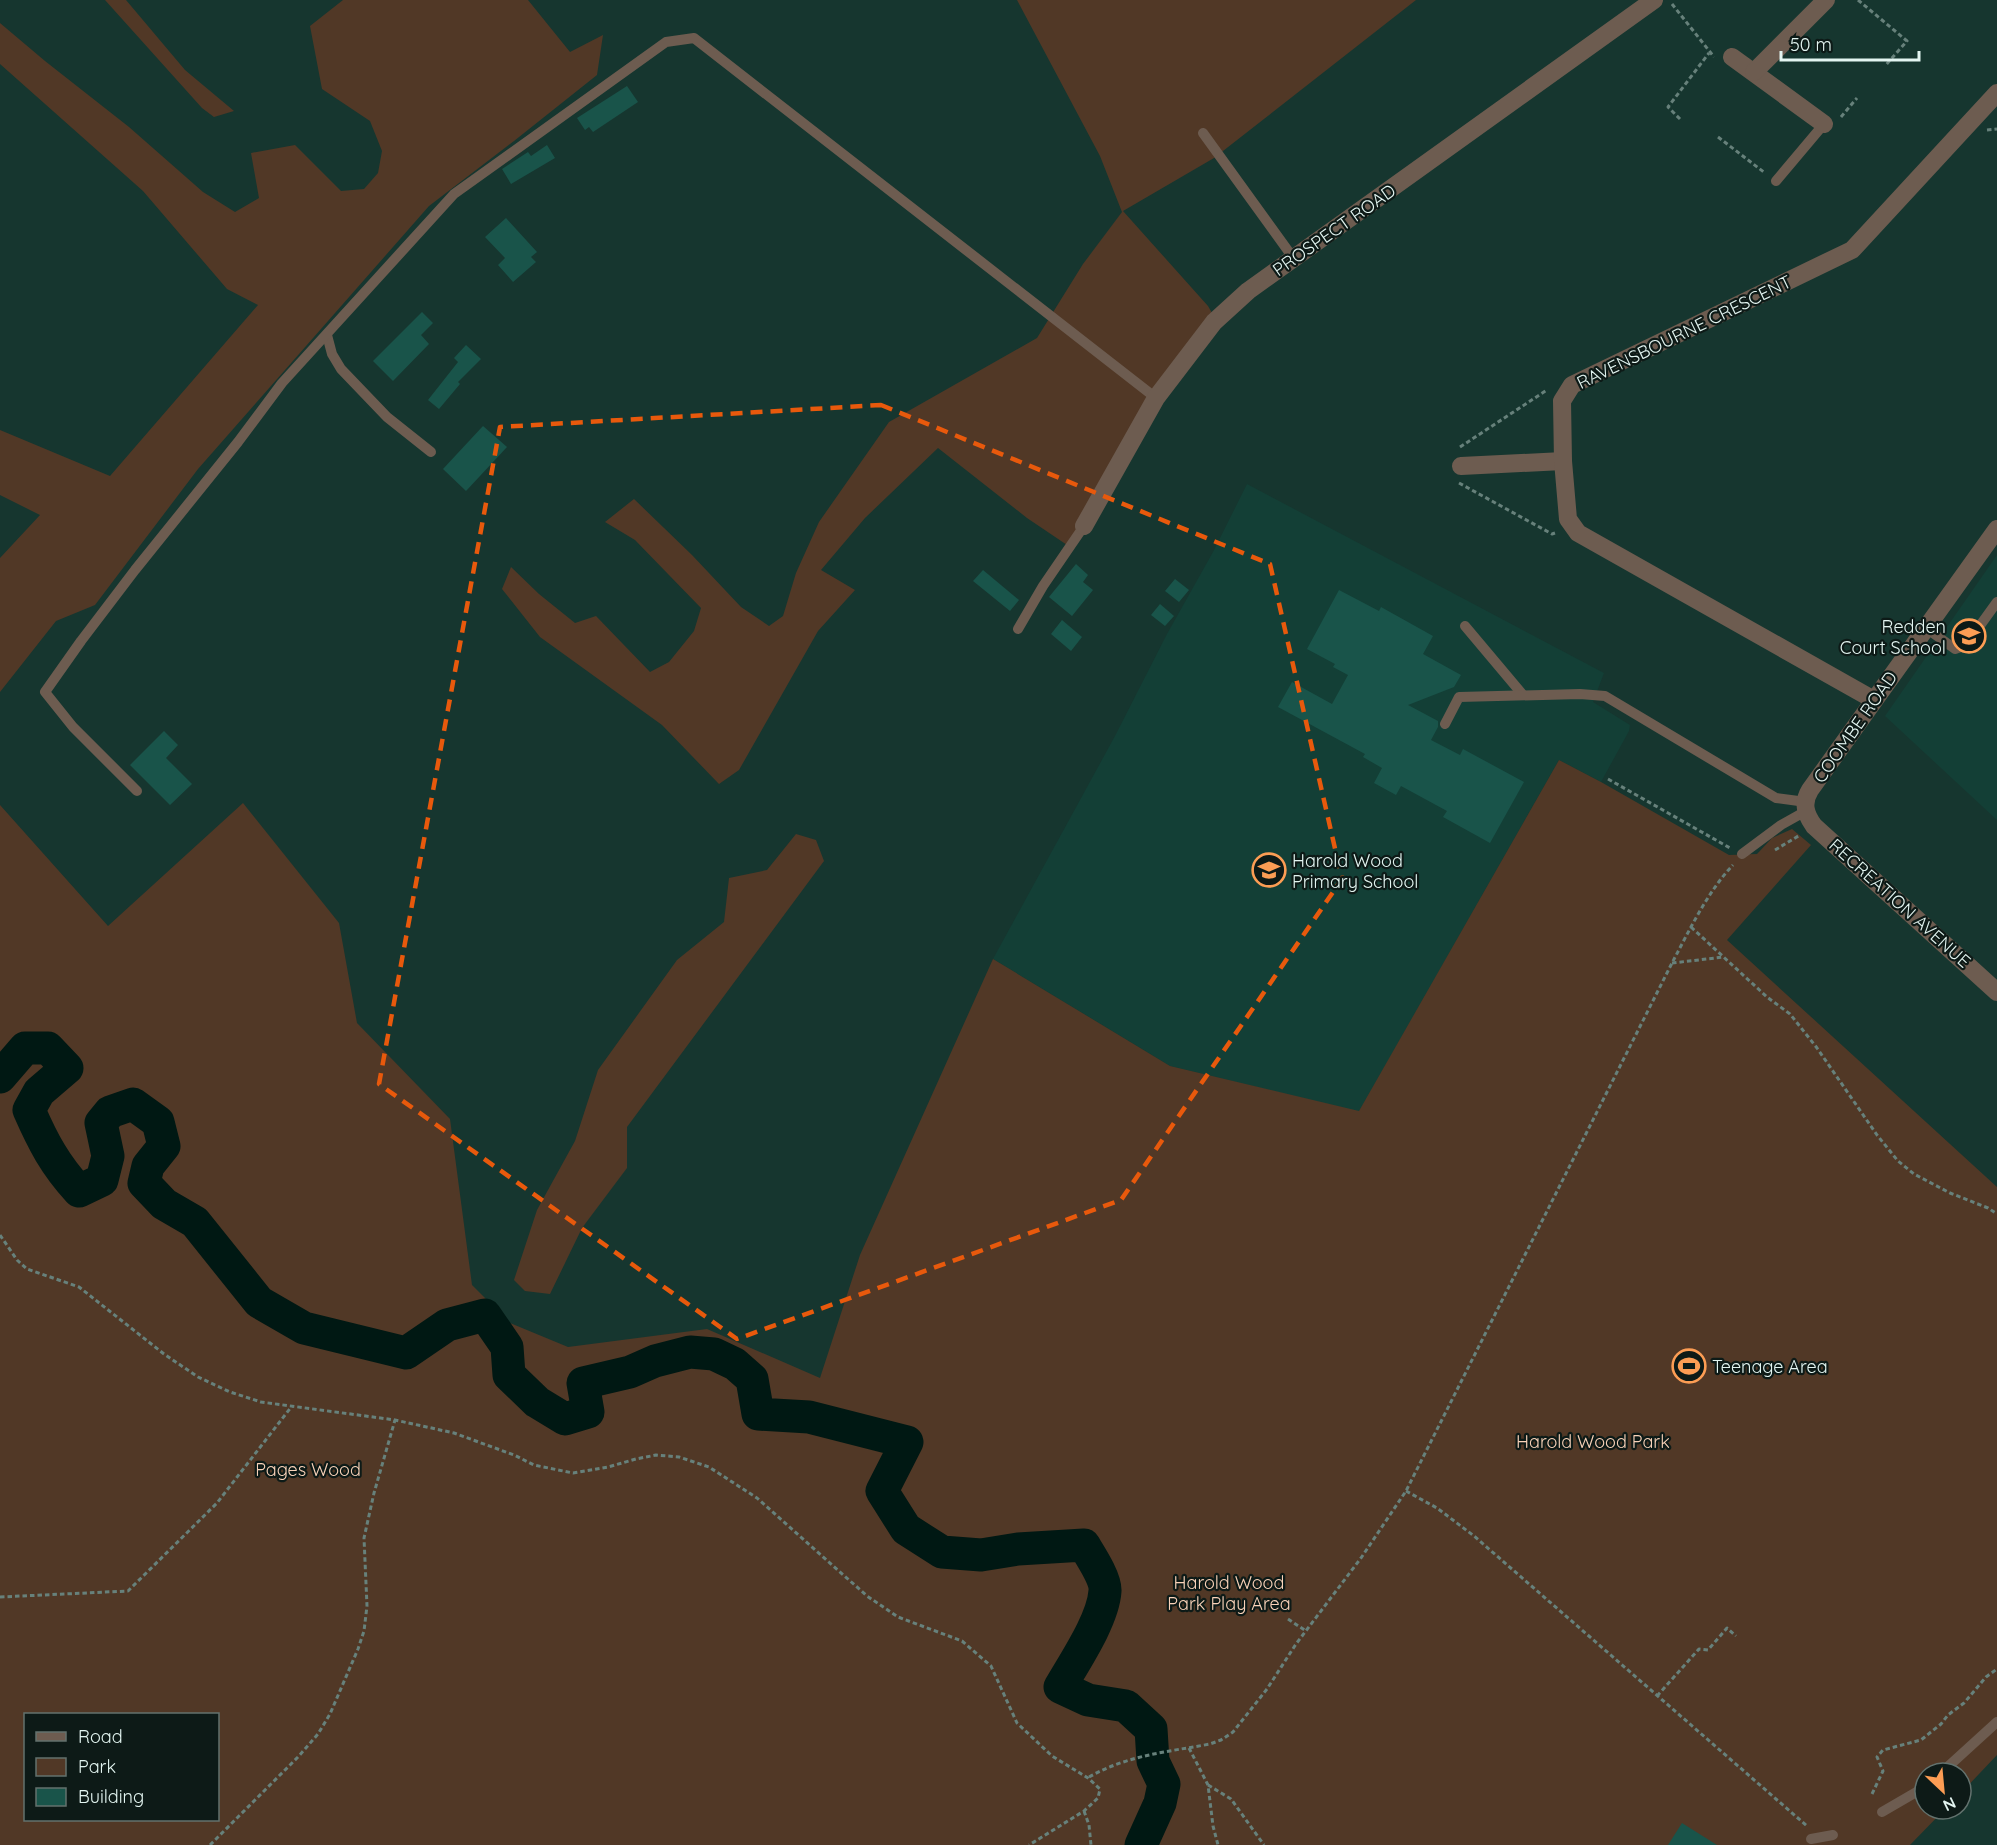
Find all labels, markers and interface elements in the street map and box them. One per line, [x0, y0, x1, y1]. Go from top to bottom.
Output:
scale bar [1781, 24, 1919, 62]
text: 50 m [1790, 33, 1832, 56]
street label: PROSPECT ROAD [1268, 179, 1400, 281]
street label: RAVENSBOURNE CRESCENT [1573, 270, 1795, 394]
place label: Redden Court School [1840, 615, 1946, 659]
school or university icon: Redden Court School [1951, 618, 1987, 654]
street label: COOMBE ROAD [1808, 667, 1902, 787]
street label: RECREATION AVENUE [1824, 833, 1976, 973]
place label: Harold Wood Primary School [1292, 849, 1418, 893]
school or university icon: Harold Wood Primary School [1251, 852, 1287, 888]
sports icon: Teenage Area [1671, 1348, 1707, 1384]
place label: Teenage Area [1712, 1355, 1828, 1378]
park label: Harold Wood Park [1516, 1430, 1670, 1453]
park label: Pages Wood [255, 1458, 361, 1481]
park label: Harold Wood Park Play Area [1167, 1571, 1291, 1615]
legend [24, 1713, 219, 1821]
text: Road [78, 1725, 123, 1748]
text: Park [78, 1755, 116, 1778]
north arrow [1913, 1761, 1973, 1821]
text: Building [78, 1785, 144, 1808]
text: N [1940, 1793, 1959, 1816]

